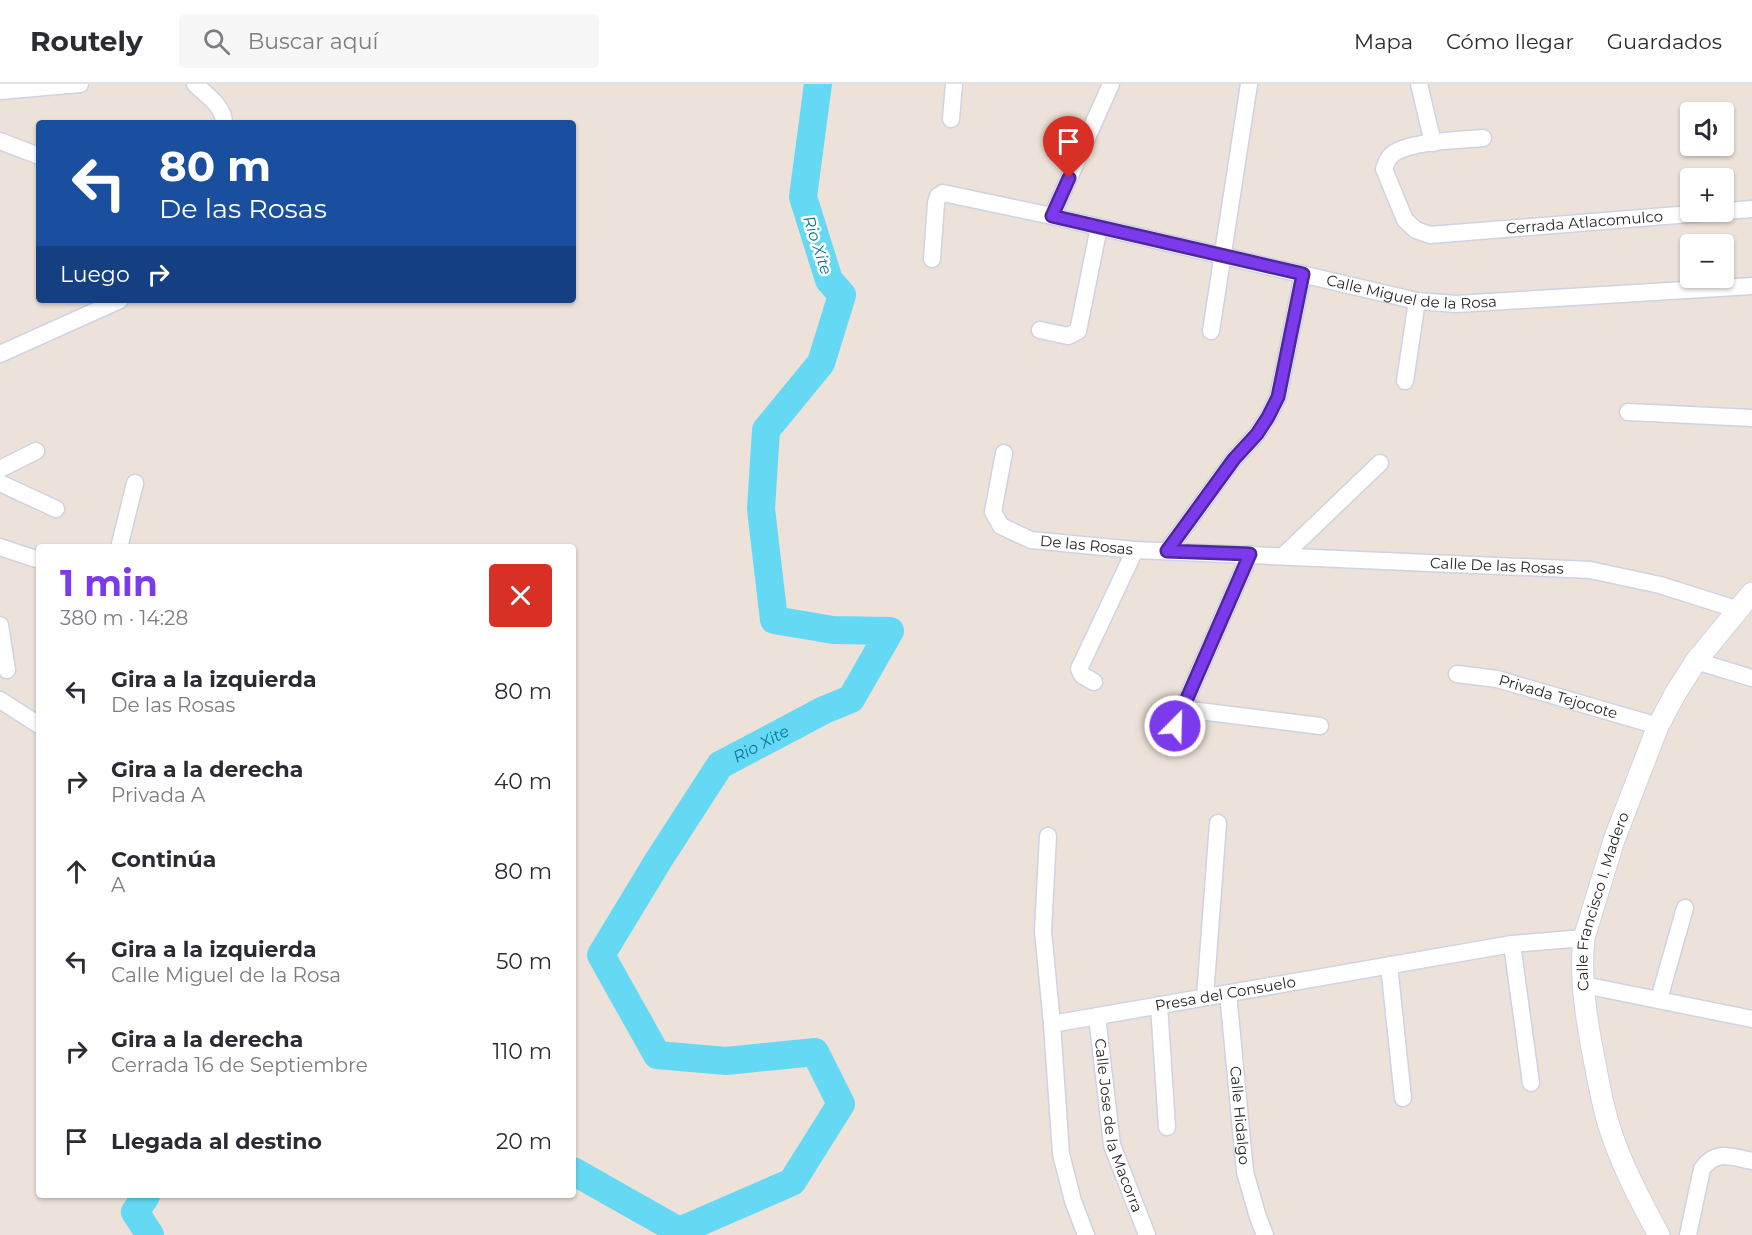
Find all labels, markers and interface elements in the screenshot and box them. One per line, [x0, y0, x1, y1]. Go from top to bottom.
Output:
search box [179, 14, 599, 68]
text: Routely [30, 24, 143, 58]
icon: search [200, 25, 233, 58]
text: Buscar aquí [248, 28, 378, 55]
text: Mapa [1354, 29, 1413, 54]
text: Cómo llegar [1446, 29, 1574, 54]
text: Guardados [1607, 29, 1722, 54]
map controls [1680, 102, 1734, 288]
button: sound [1680, 102, 1734, 156]
pin [1043, 116, 1094, 178]
icon: arrive [1052, 125, 1085, 158]
text: 80 m [159, 140, 271, 192]
icon: left [60, 144, 138, 222]
button: + [1680, 168, 1734, 222]
text: De las Rosas [159, 192, 327, 225]
street label: Cerrada Atlacomulco [1505, 206, 1664, 238]
water label: Rio Xite [799, 213, 836, 277]
button: − [1680, 234, 1734, 288]
icon: right [142, 258, 175, 291]
text: Luego [60, 261, 130, 288]
street label: Calle Miguel de la Rosa [1325, 270, 1497, 313]
street label: De las Rosas [1039, 531, 1134, 559]
street label: Calle De las Rosas [1430, 553, 1564, 578]
text: 1 min [60, 561, 158, 605]
button: close [489, 564, 552, 627]
text: 380 m · 14:28 [60, 606, 188, 630]
text: Gira a la izquierda [111, 666, 317, 693]
street label: Privada Tejocote [1497, 670, 1620, 723]
icon: left [60, 675, 93, 708]
text: 80 m [494, 678, 552, 705]
text: De las Rosas [111, 693, 235, 717]
position arrow [1143, 694, 1207, 758]
water label: Rio Xite [730, 721, 792, 766]
text: Gira a la derecha [111, 756, 303, 783]
icon: right [60, 765, 93, 798]
text: 40 m [494, 768, 552, 795]
text: Privada A [111, 783, 205, 807]
street label: Calle Francisco I. Madero [1573, 809, 1633, 992]
text: Continúa [111, 846, 216, 873]
icon: ahead [60, 855, 93, 888]
text: 80 m [494, 858, 552, 885]
text: A [111, 873, 125, 897]
text: Gira a la izquierda [111, 936, 317, 963]
icon: left [60, 945, 93, 978]
text: 50 m [496, 948, 552, 975]
text: Calle Miguel de la Rosa [111, 963, 341, 987]
street label: Presa del Consuelo [1154, 972, 1297, 1015]
text: Gira a la derecha [111, 1026, 303, 1053]
icon: right [60, 1035, 93, 1068]
street label: Calle Jose de la Macorra [1091, 1037, 1147, 1215]
text: 110 m [492, 1038, 552, 1065]
text: Cerrada 16 de Septiembre [111, 1053, 368, 1077]
street label: Calle Hidalgo [1226, 1065, 1254, 1166]
icon: arrive [60, 1125, 93, 1158]
text: Llegada al destino [111, 1128, 322, 1155]
text: 20 m [496, 1128, 552, 1155]

